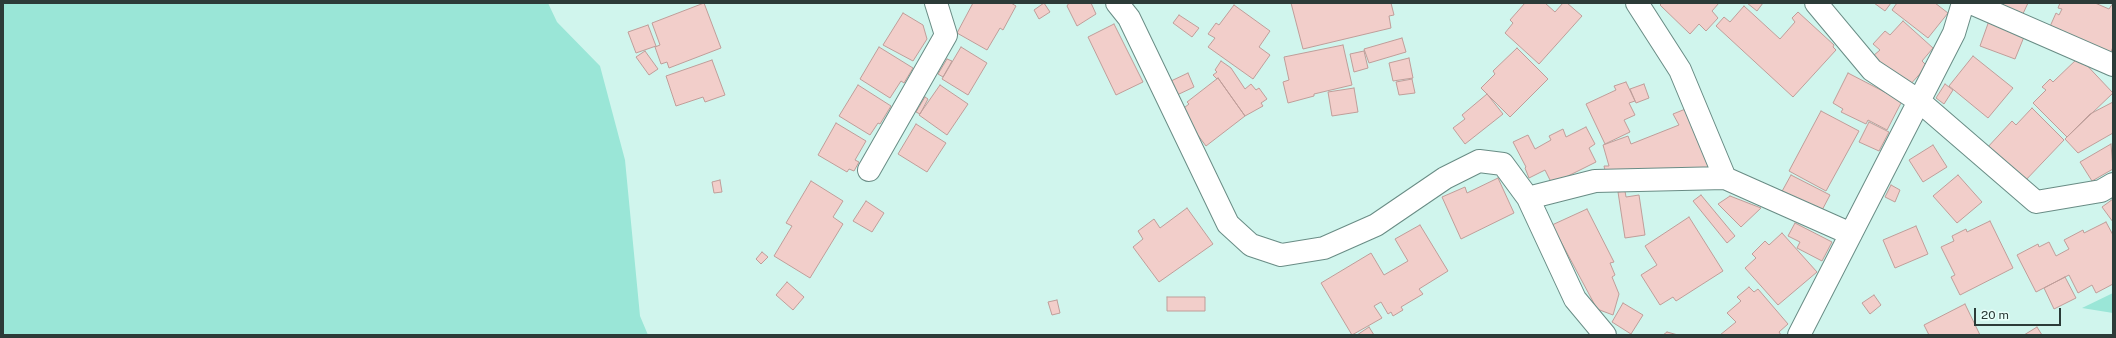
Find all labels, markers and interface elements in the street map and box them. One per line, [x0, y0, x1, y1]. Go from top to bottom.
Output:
scale bar [1976, 300, 2063, 326]
text: 20 m [1981, 308, 2009, 322]

